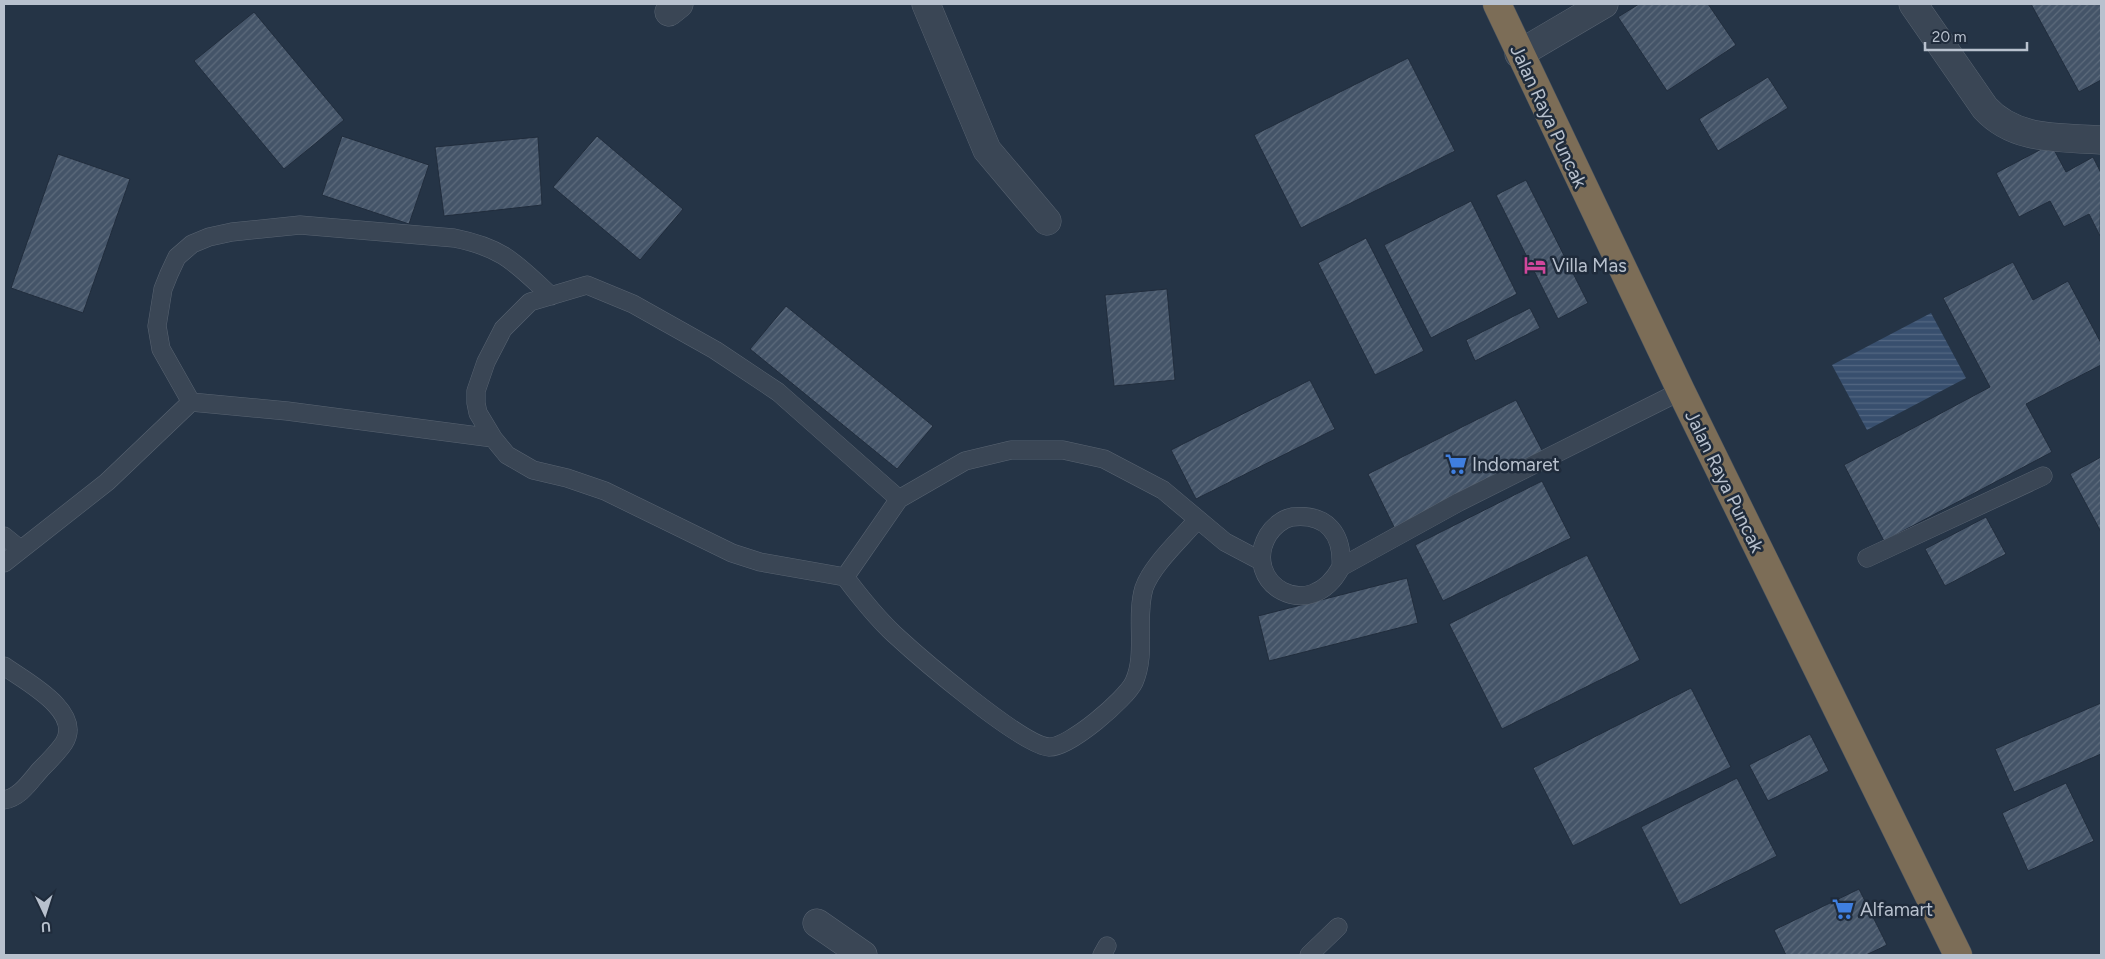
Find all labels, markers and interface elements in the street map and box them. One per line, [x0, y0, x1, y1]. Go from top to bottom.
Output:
scale bar [1925, 20, 2028, 52]
text: 20 m [1932, 28, 1966, 46]
street label: Jalan Raya Puncak [1505, 41, 1592, 192]
hotel icon: Villa Mas [1522, 252, 1548, 278]
place label: Villa Mas [1552, 254, 1627, 277]
street label: Jalan Raya Puncak [1680, 406, 1769, 557]
supermarket icon: Indomaret [1443, 451, 1469, 477]
place label: Indomaret [1472, 453, 1560, 476]
north arrow [20, 889, 70, 939]
supermarket icon: Alfamart [1830, 896, 1856, 922]
place label: Alfamart [1860, 898, 1933, 921]
text: U [40, 918, 51, 935]

